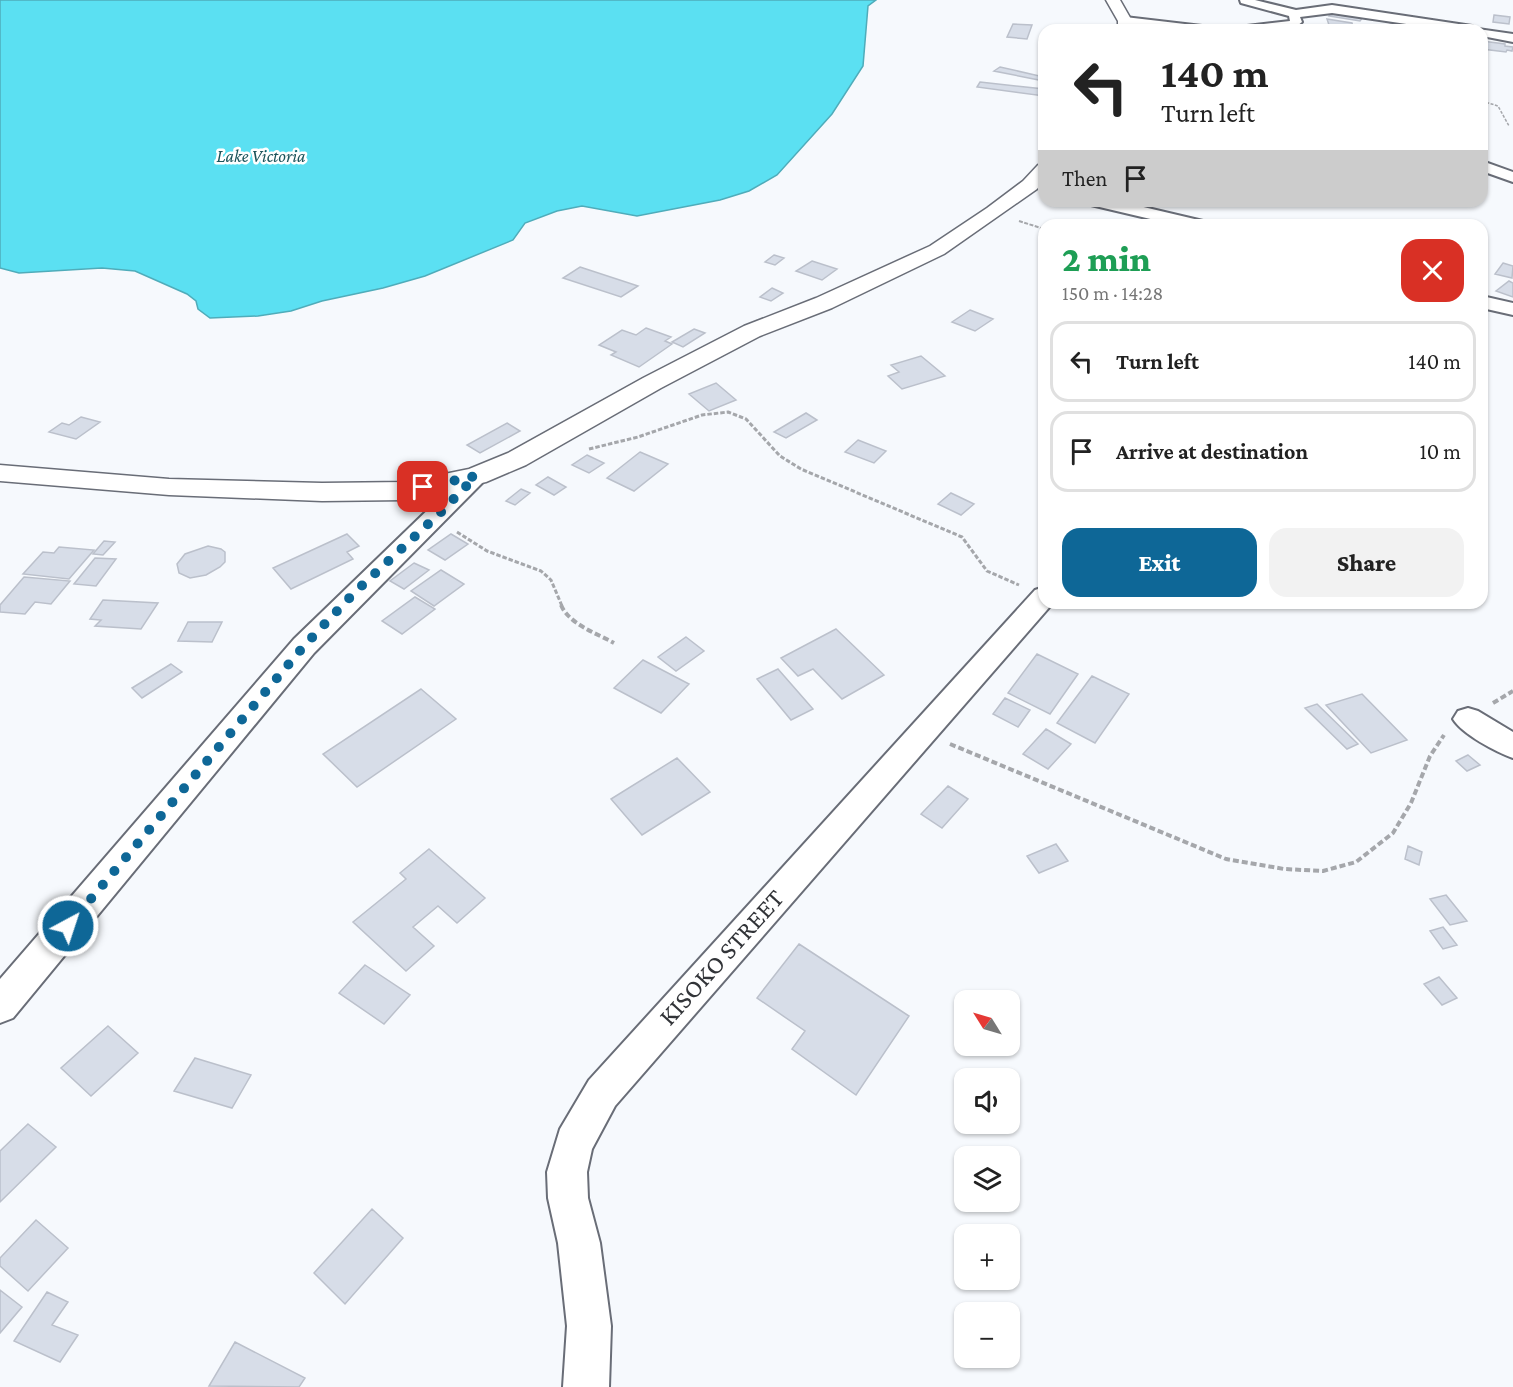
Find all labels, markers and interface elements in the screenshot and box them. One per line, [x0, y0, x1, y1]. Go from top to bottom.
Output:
icon: left [1062, 48, 1140, 126]
text: 140 m [1161, 49, 1269, 96]
text: Turn left [1161, 98, 1255, 128]
water label: Lake Victoria [216, 146, 306, 166]
icon: arrive [1119, 162, 1152, 195]
text: Then [1062, 166, 1107, 191]
text: 2 min [1062, 239, 1151, 279]
button: close [1401, 239, 1464, 302]
text: 150 m · 14:28 [1062, 282, 1163, 304]
icon: left [1065, 345, 1098, 378]
text: Turn left [1116, 349, 1199, 374]
text: 140 m [1408, 349, 1461, 374]
icon: arrive [1065, 435, 1098, 468]
text: Arrive at destination [1116, 439, 1308, 464]
text: 10 m [1419, 439, 1461, 464]
pin [397, 461, 448, 512]
icon: arrive [406, 470, 439, 503]
button: Exit [1062, 528, 1257, 597]
button: Share [1269, 528, 1464, 597]
street label: KISOKO STREET [653, 884, 790, 1031]
position arrow [36, 894, 100, 958]
north arrow [954, 990, 1020, 1056]
map controls [954, 990, 1020, 1368]
button: sound [954, 1068, 1020, 1134]
button: layers [954, 1146, 1020, 1212]
button: + [954, 1224, 1020, 1290]
button: − [954, 1302, 1020, 1368]

